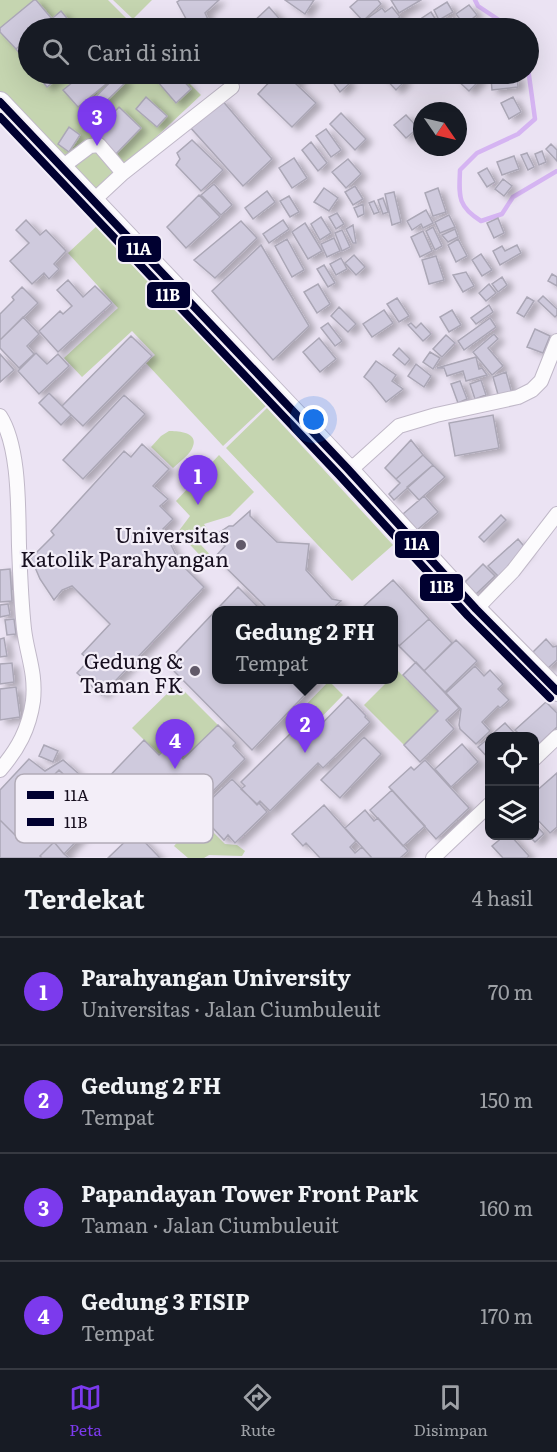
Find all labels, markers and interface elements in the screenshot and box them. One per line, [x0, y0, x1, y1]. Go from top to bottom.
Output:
search box [18, 18, 539, 84]
icon: search [39, 35, 72, 68]
text: Cari di sini [87, 35, 200, 68]
pin: 3 [78, 96, 116, 146]
north arrow [413, 102, 467, 156]
line badge: 11A [117, 235, 162, 263]
text: 11A [126, 236, 152, 260]
line badge: 11B [146, 281, 191, 309]
text: 11B [156, 282, 180, 306]
your location [299, 405, 328, 434]
pin: 1 [178, 456, 218, 505]
place label: Universitas Katolik Parahyangan [20, 518, 229, 573]
line badge: 11A [394, 530, 440, 559]
text: 11A [404, 531, 430, 555]
marker: Universitas Katolik Parahyangan [234, 538, 248, 552]
line badge: 11B [419, 573, 464, 602]
text: 11B [430, 574, 454, 598]
popup [212, 606, 398, 684]
text: Gedung 2 FH [235, 614, 375, 647]
place label: Gedung & Taman FK [80, 644, 183, 699]
text: Tempat [235, 647, 308, 677]
marker: Gedung & Taman FK [188, 664, 202, 678]
pin: 2 [286, 704, 324, 753]
pin: 4 [156, 720, 195, 769]
map controls [485, 732, 539, 840]
button: locate [485, 732, 539, 786]
legend [15, 774, 213, 843]
text: 11A [64, 782, 89, 806]
button: layers [485, 786, 539, 840]
text: 11B [64, 809, 88, 833]
text: Terdekat [24, 878, 145, 917]
text: 4 hasil [472, 882, 533, 912]
text: Parahyangan University [81, 960, 351, 993]
text: 1 [39, 976, 48, 1006]
text: 70 m [488, 976, 533, 1006]
text: Universitas · Jalan Ciumbuleuit [81, 993, 380, 1023]
text: Gedung 2 FH [81, 1068, 221, 1101]
text: 2 [38, 1084, 49, 1114]
text: 150 m [480, 1084, 533, 1114]
text: Tempat [81, 1101, 154, 1131]
text: Papandayan Tower Front Park [81, 1176, 418, 1209]
text: 3 [38, 1192, 49, 1222]
text: 160 m [479, 1192, 533, 1222]
text: Taman · Jalan Ciumbuleuit [81, 1209, 339, 1239]
text: Gedung 3 FISIP [81, 1284, 249, 1317]
text: 4 [37, 1300, 50, 1330]
text: 170 m [480, 1300, 533, 1330]
text: Tempat [81, 1317, 154, 1347]
tab: Peta [69, 1381, 102, 1441]
tab: Rute [240, 1381, 275, 1441]
tab: Disimpan [414, 1381, 488, 1441]

